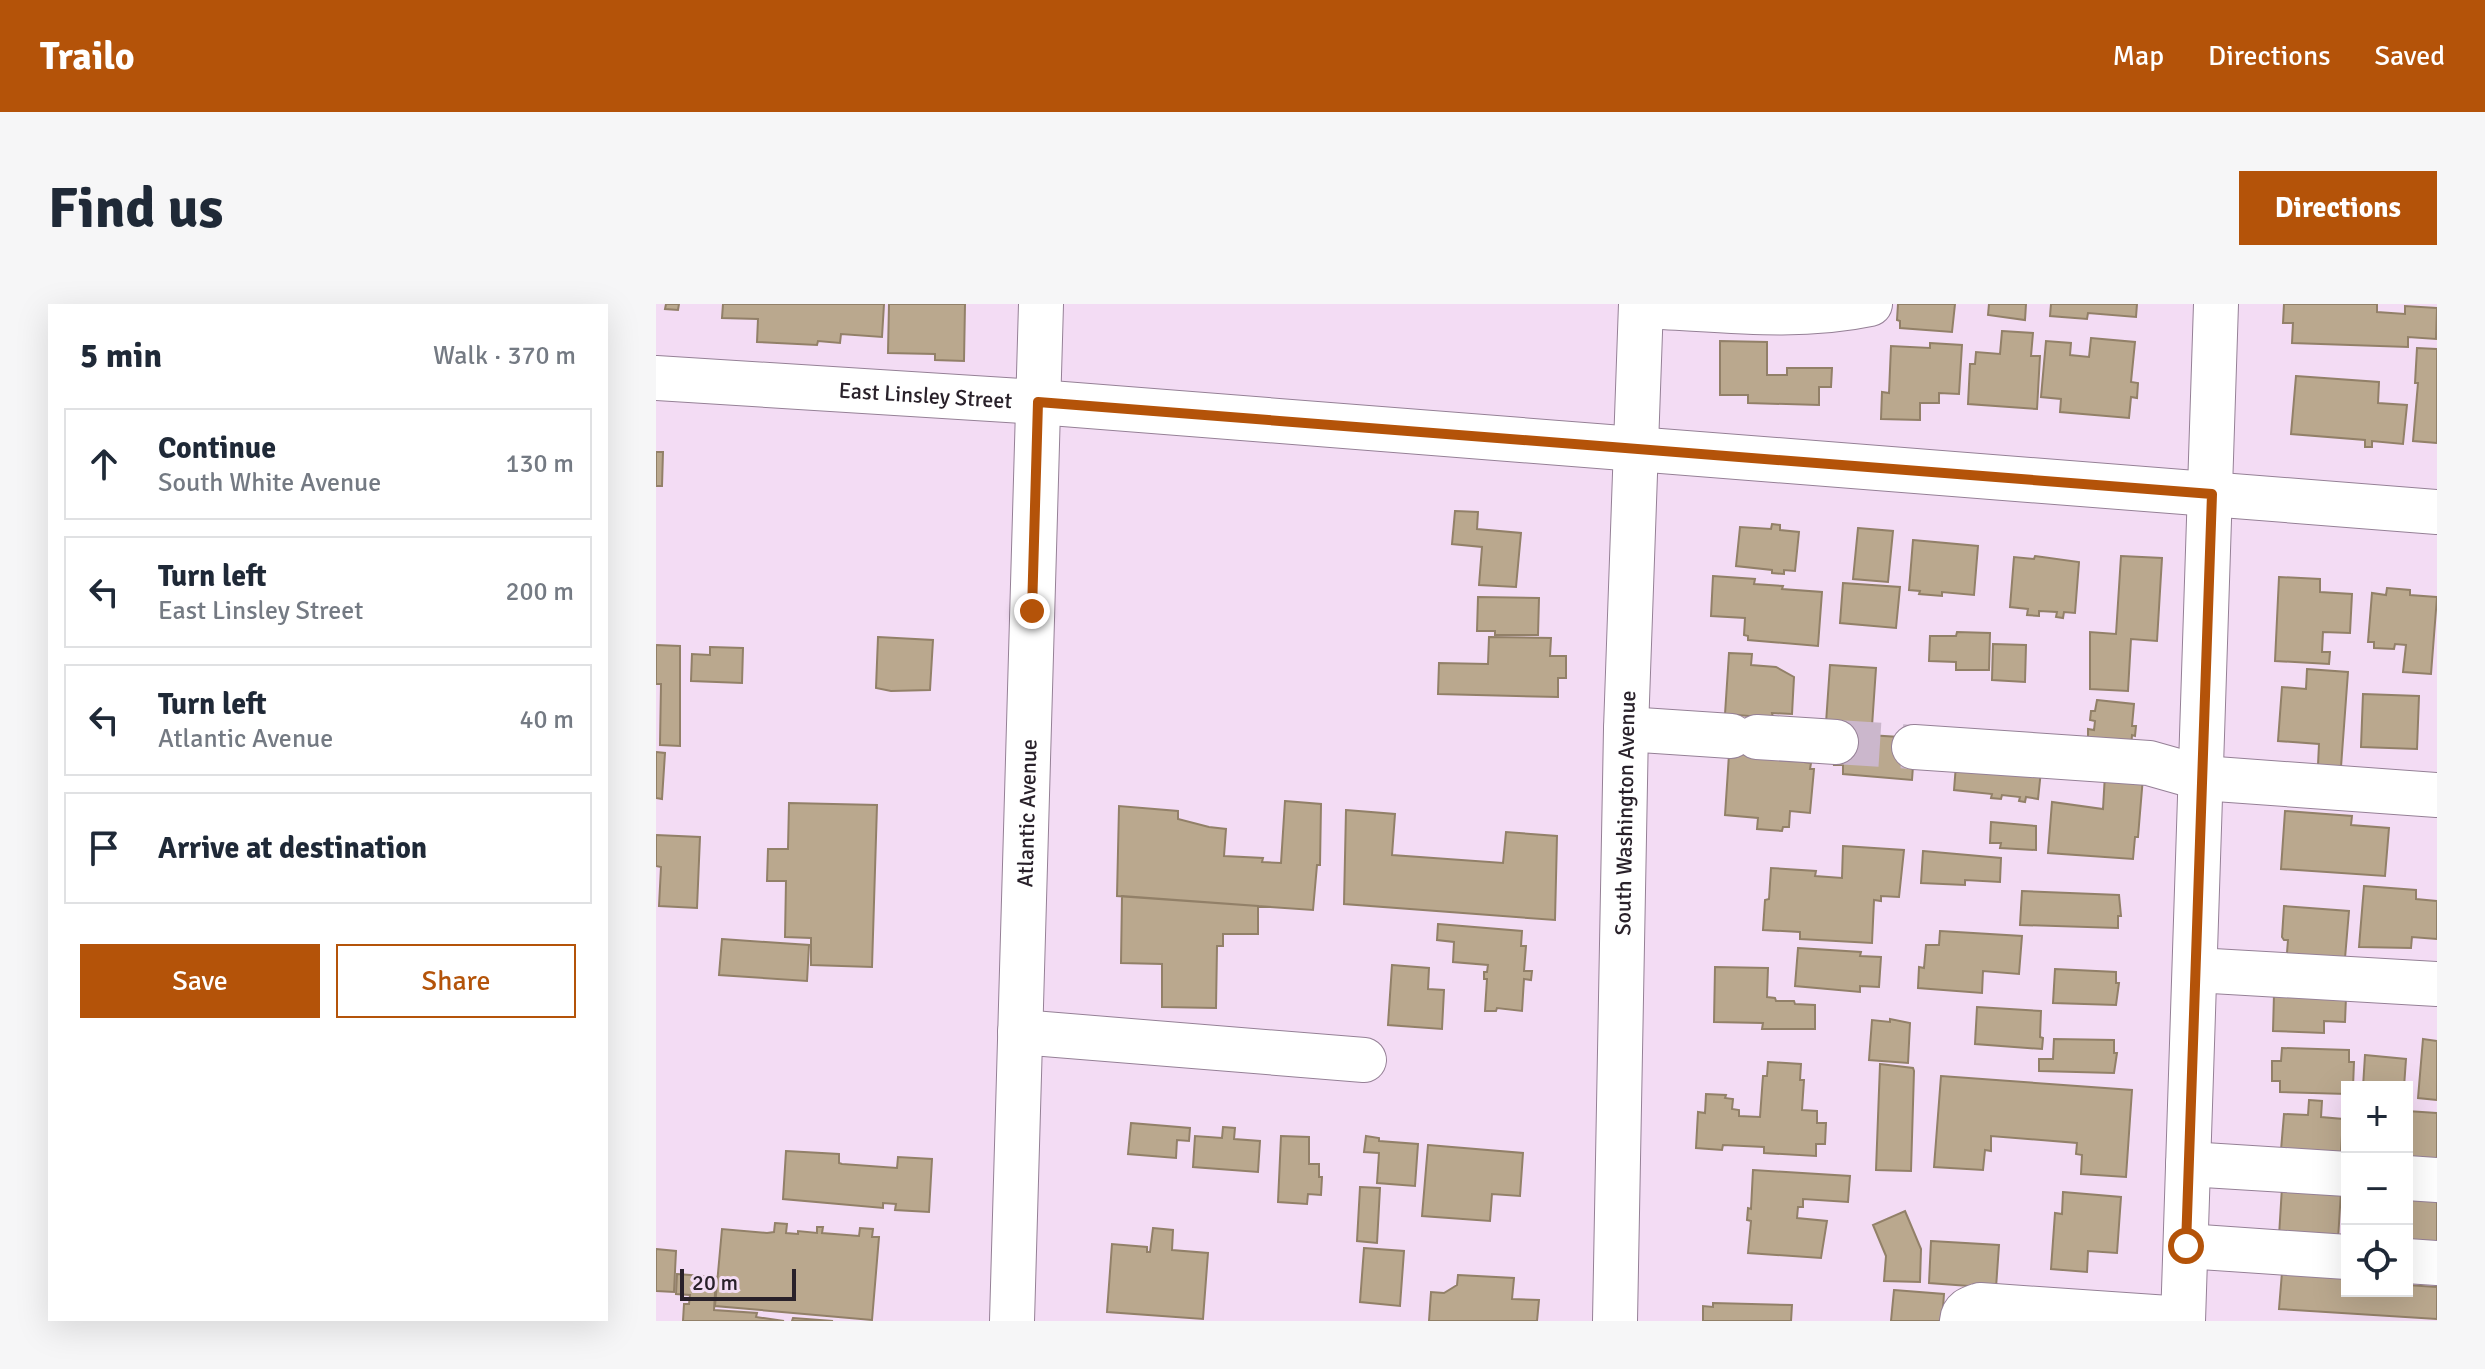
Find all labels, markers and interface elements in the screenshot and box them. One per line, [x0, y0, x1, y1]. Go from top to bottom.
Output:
text: Trailo [40, 33, 135, 80]
text: Map [2112, 39, 2164, 73]
text: Directions [2208, 39, 2330, 73]
text: Saved [2374, 39, 2445, 73]
button: Directions [2239, 171, 2437, 245]
text: Find us [48, 174, 223, 243]
text: 5 min [80, 335, 162, 377]
text: Walk · 370 m [433, 340, 576, 372]
street label: East Linsley Street [838, 376, 1013, 414]
text: Continue [158, 430, 276, 467]
icon: ahead [82, 442, 126, 486]
text: 130 m [505, 448, 574, 480]
text: South White Avenue [158, 467, 381, 499]
text: Turn left [158, 558, 267, 595]
icon: left [82, 570, 126, 614]
text: 200 m [505, 576, 574, 608]
route end [1014, 593, 1050, 629]
text: East Linsley Street [158, 595, 363, 627]
text: Turn left [158, 686, 267, 723]
street label: South Washington Avenue [1609, 690, 1641, 936]
icon: left [82, 698, 126, 742]
text: 40 m [519, 704, 574, 736]
text: Atlantic Avenue [158, 723, 333, 755]
street label: Atlantic Avenue [1011, 739, 1042, 888]
icon: arrive [82, 826, 126, 870]
text: Arrive at destination [158, 830, 427, 867]
button: Save [80, 944, 320, 1018]
button: Share [336, 944, 576, 1018]
map controls [2341, 1081, 2413, 1297]
button: + [2341, 1081, 2413, 1153]
button: − [2341, 1153, 2413, 1225]
button: locate [2341, 1225, 2413, 1297]
route start [2168, 1228, 2204, 1264]
scale bar [680, 1265, 796, 1301]
text: 20 m [692, 1269, 738, 1296]

